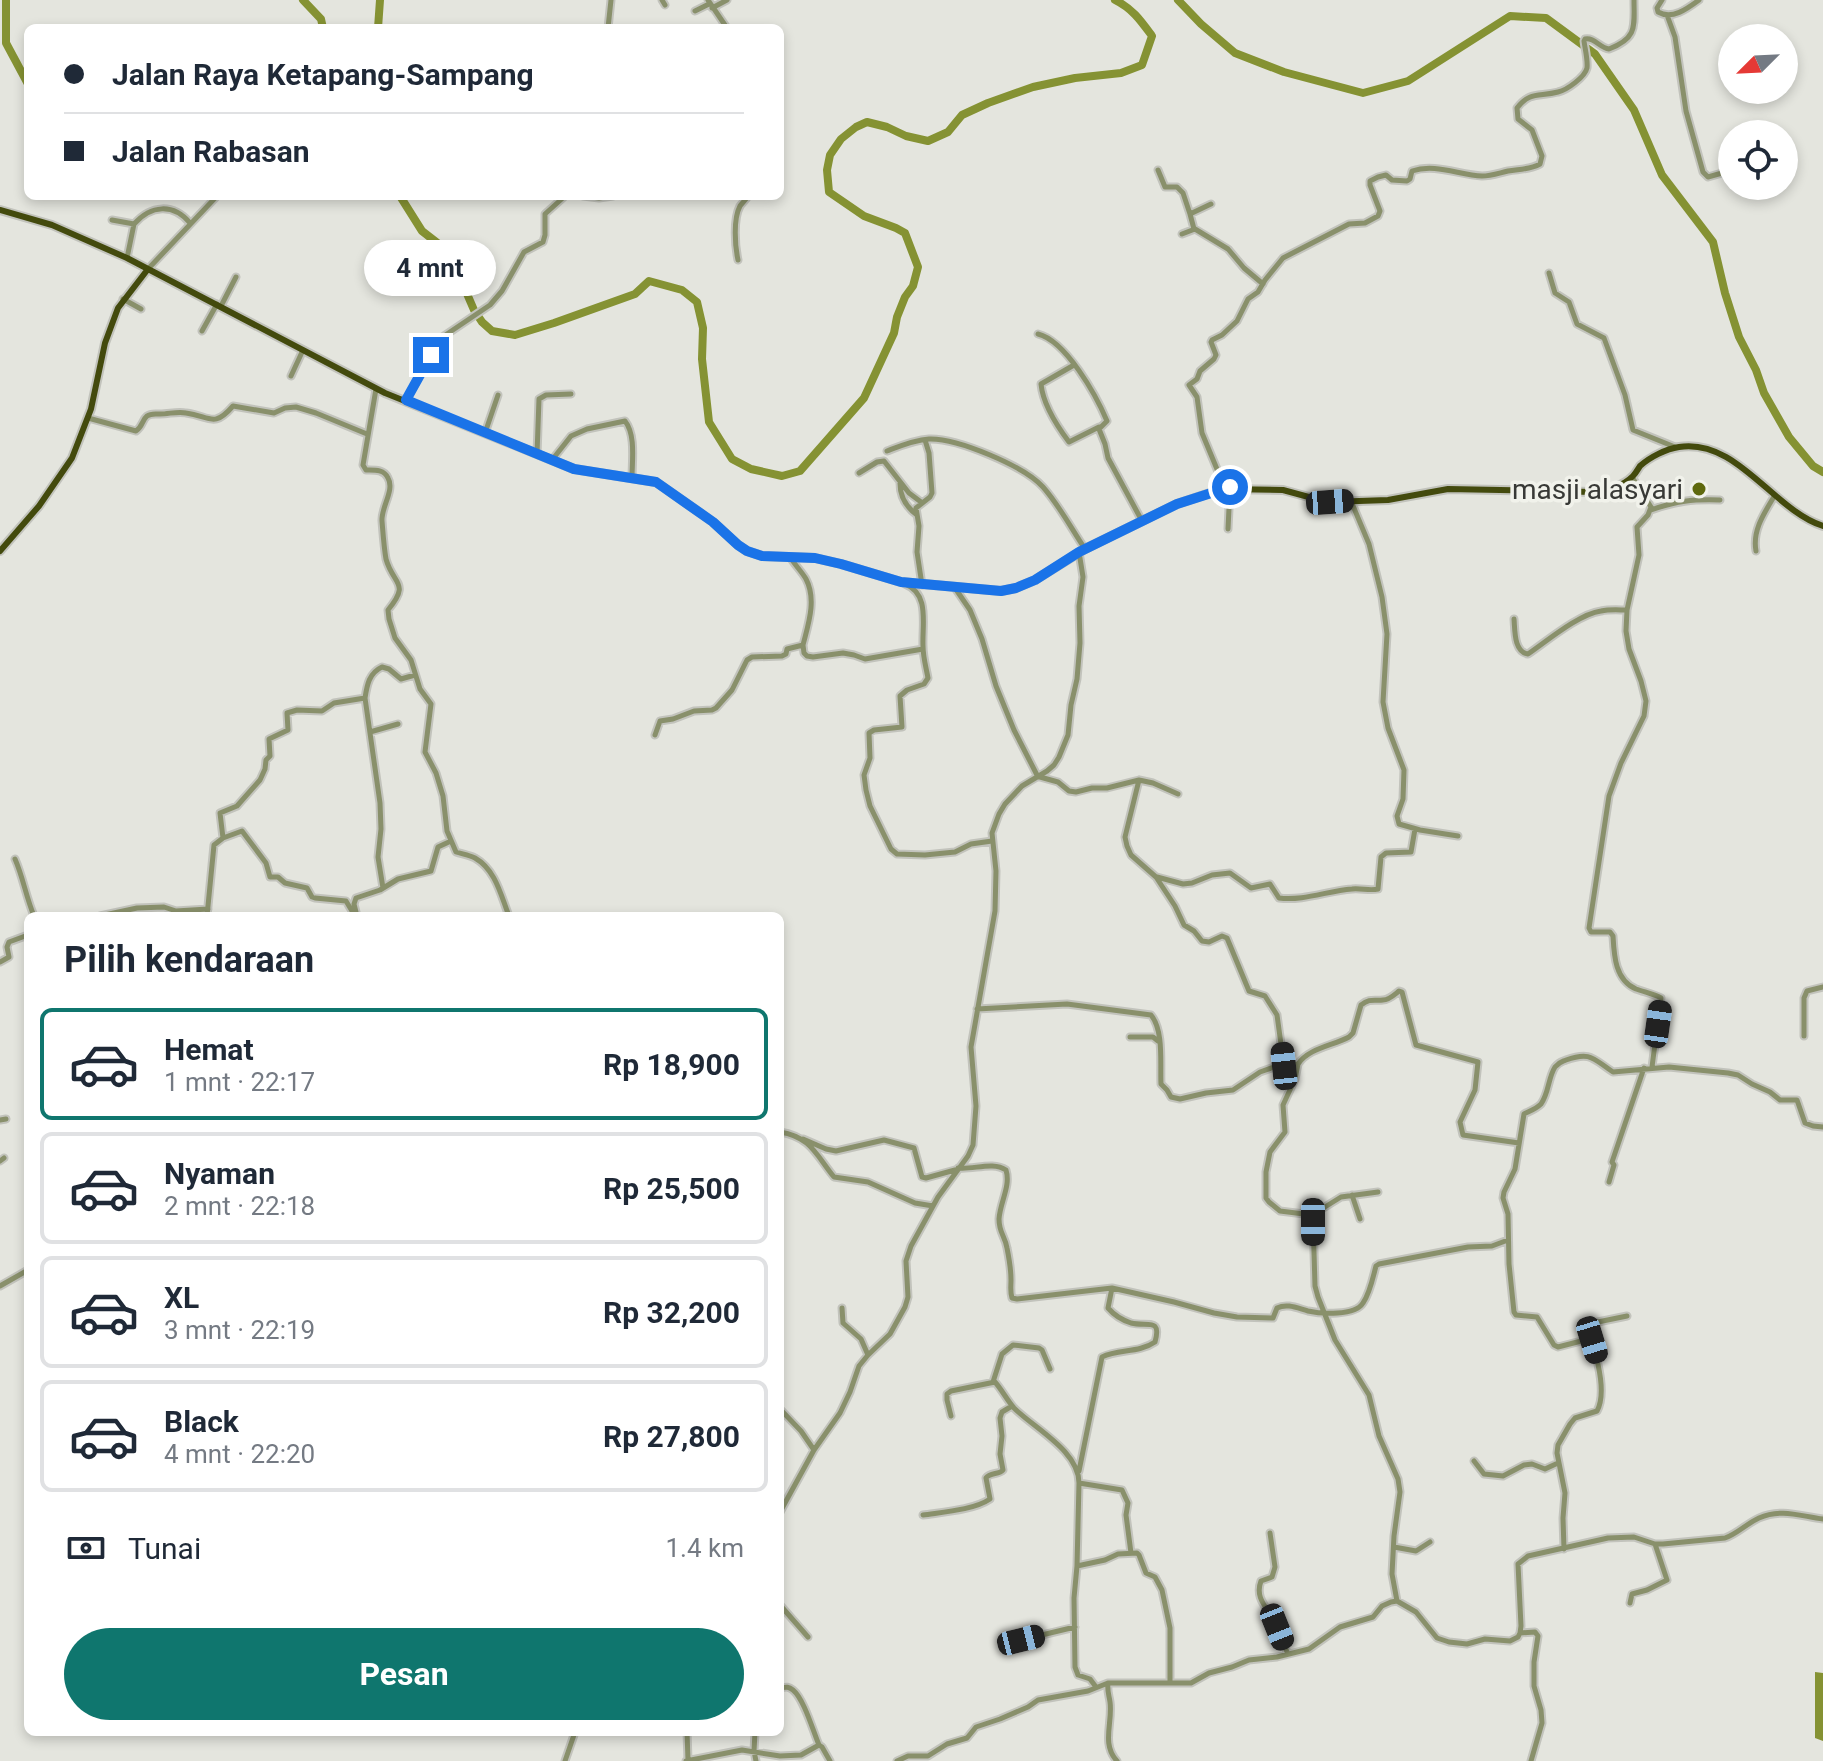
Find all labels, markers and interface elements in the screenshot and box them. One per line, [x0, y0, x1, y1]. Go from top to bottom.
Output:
north arrow [1718, 24, 1798, 104]
map controls [1718, 24, 1798, 200]
text: Jalan Raya Ketapang-Sampang [112, 57, 534, 92]
button: locate [1718, 120, 1798, 200]
text: Jalan Rabasan [112, 134, 310, 169]
callout: 4 mnt [365, 239, 497, 295]
text: 4 mnt [396, 253, 464, 283]
route end [413, 337, 449, 373]
route start [1212, 469, 1248, 505]
place label: masji alasyari [1512, 473, 1683, 506]
marker: masji alasyari [1690, 480, 1708, 498]
car [1305, 488, 1355, 516]
text: Pilih kendaraan [64, 939, 314, 981]
car [1643, 999, 1673, 1049]
icon: car [68, 1028, 140, 1100]
text: Hemat [164, 1032, 254, 1067]
car [1270, 1041, 1298, 1091]
text: Rp 18,900 [603, 1047, 740, 1082]
text: 1 mnt · 22:17 [164, 1067, 315, 1097]
icon: car [68, 1152, 140, 1224]
text: Nyaman [164, 1156, 275, 1191]
text: Rp 25,500 [603, 1171, 740, 1206]
text: 2 mnt · 22:18 [164, 1191, 315, 1221]
car [1301, 1198, 1325, 1246]
icon: car [68, 1276, 140, 1348]
text: XL [164, 1280, 199, 1315]
text: Rp 32,200 [603, 1295, 740, 1330]
car [1574, 1314, 1610, 1366]
text: 3 mnt · 22:19 [164, 1315, 315, 1345]
icon: car [68, 1400, 140, 1472]
text: Black [164, 1404, 239, 1439]
text: Rp 27,800 [603, 1419, 740, 1454]
text: 4 mnt · 22:20 [164, 1439, 315, 1469]
icon: cash [64, 1526, 108, 1570]
text: Tunai [128, 1531, 201, 1566]
text: 1.4 km [665, 1533, 744, 1563]
car [1257, 1600, 1297, 1654]
car [995, 1623, 1047, 1657]
button: Pesan [64, 1628, 744, 1720]

